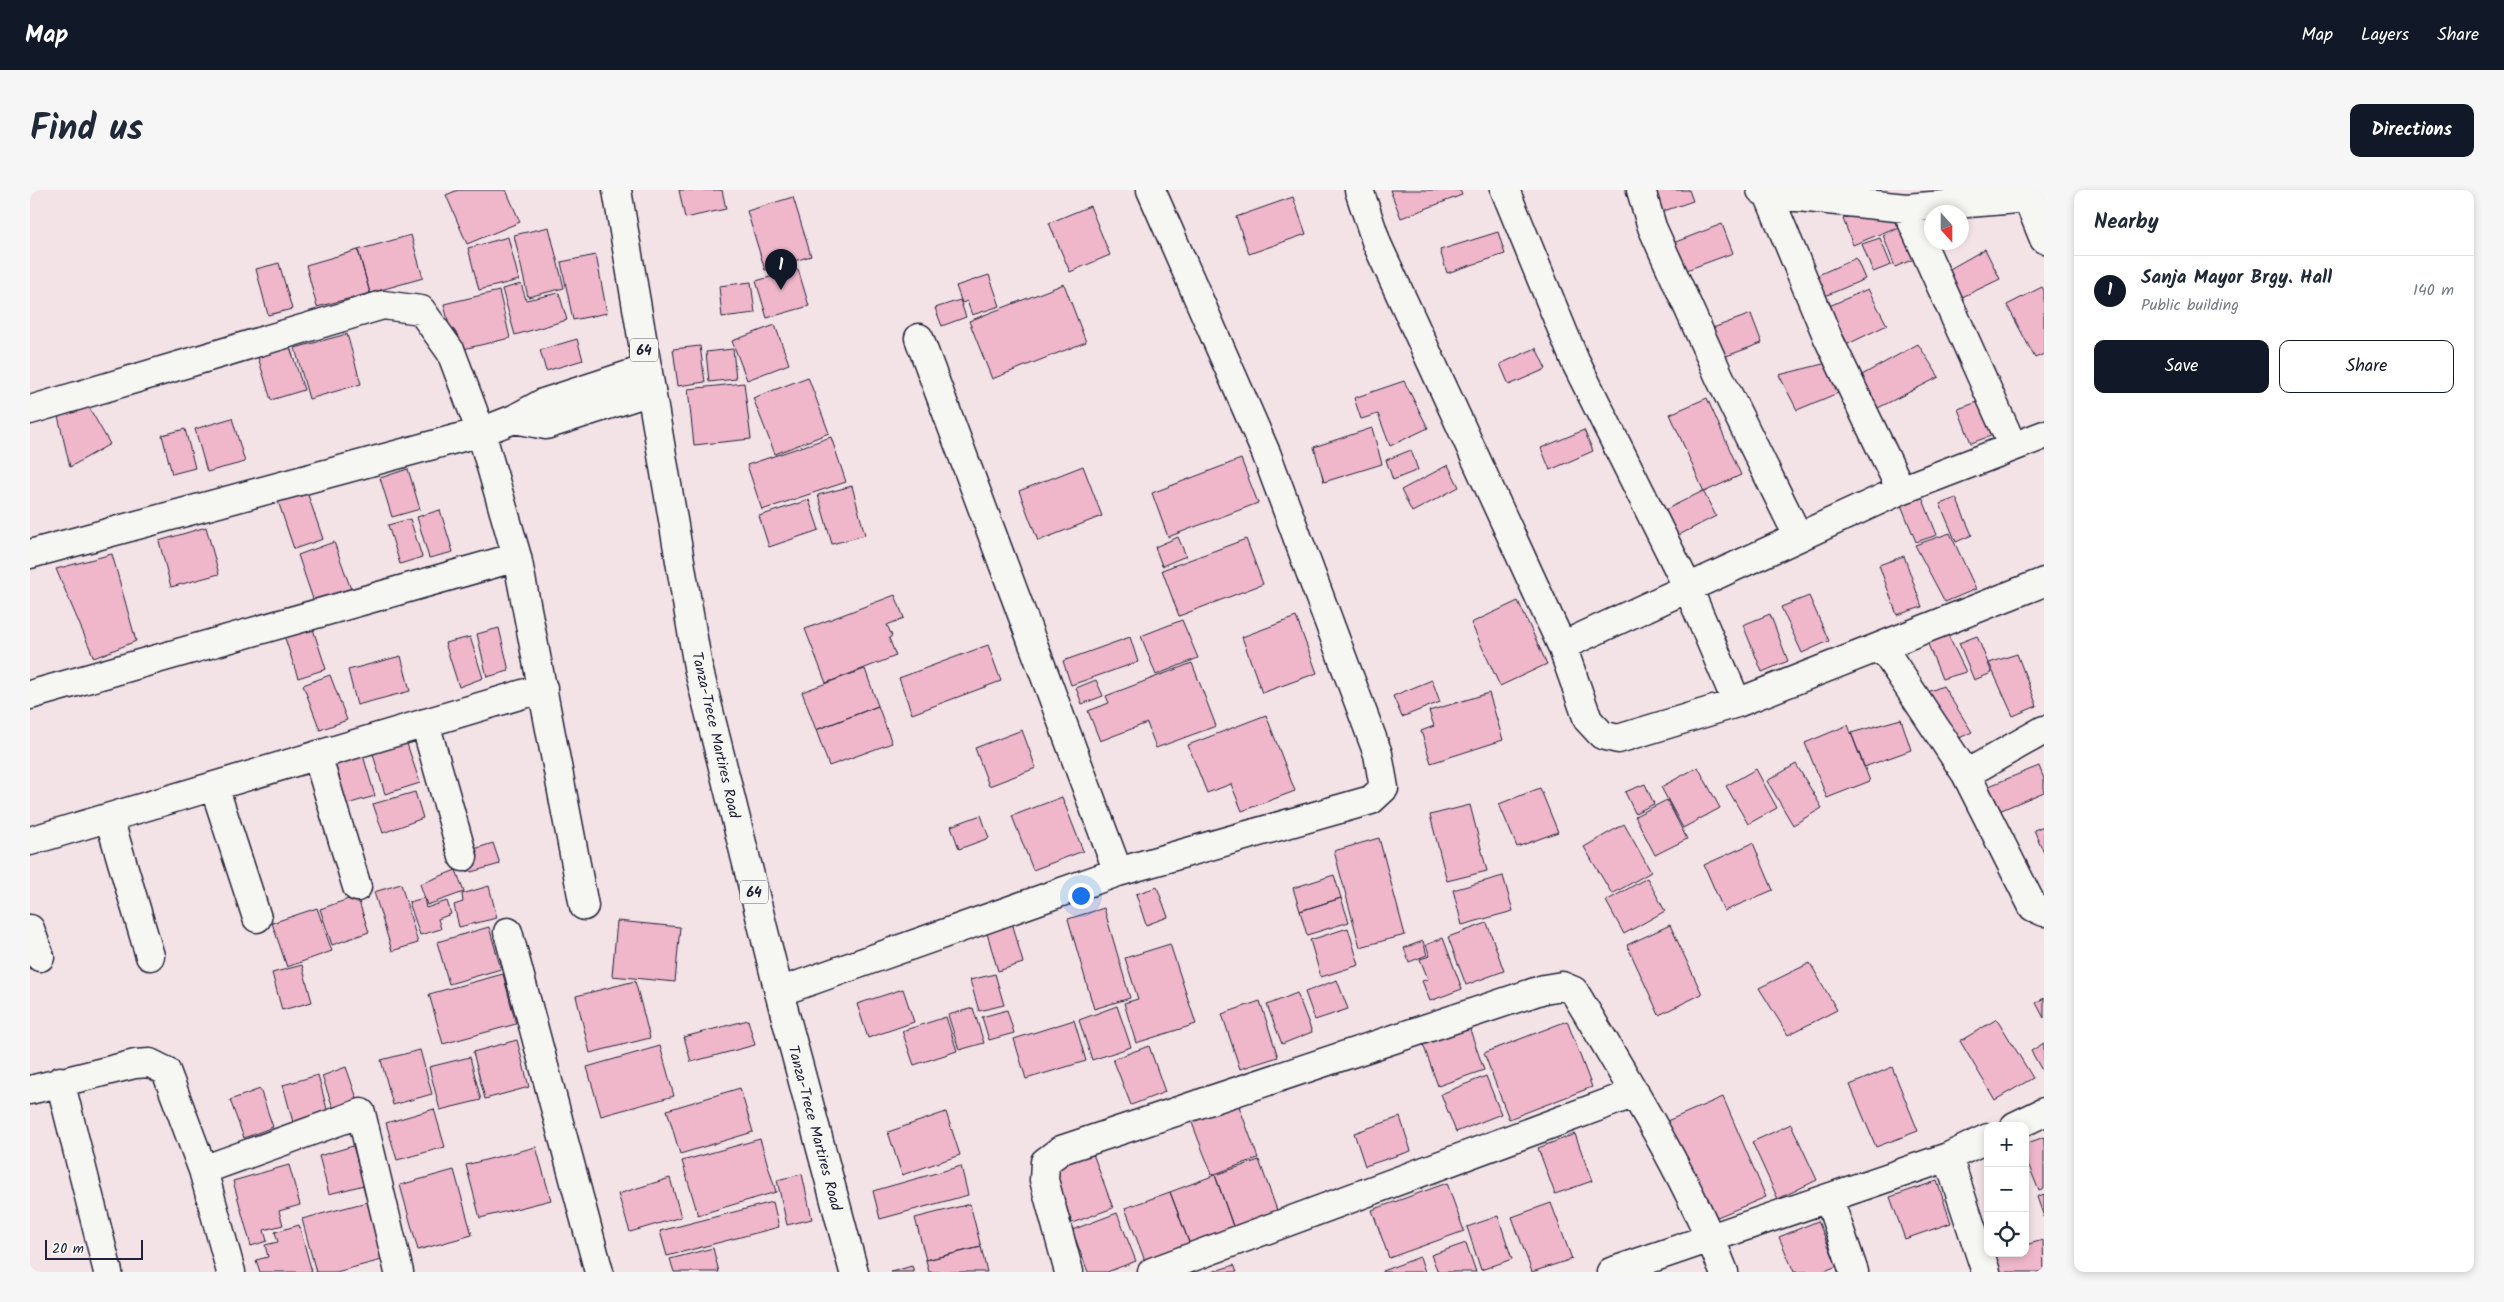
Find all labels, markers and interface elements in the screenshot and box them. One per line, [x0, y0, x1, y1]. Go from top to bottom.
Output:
text: Map [25, 16, 68, 55]
text: Map [2302, 21, 2333, 50]
text: Layers [2361, 21, 2409, 50]
text: Share [2437, 21, 2479, 50]
text: Find us [30, 102, 143, 158]
button: Directions [2350, 104, 2474, 157]
north arrow [1924, 205, 1969, 250]
text: Nearby [2094, 206, 2159, 239]
pin: 1 [765, 249, 797, 290]
text: Sanja Mayor Brgy. Hall [2141, 263, 2332, 293]
text: 1 [2108, 278, 2112, 303]
text: 140 m [2413, 278, 2454, 303]
text: Public building [2141, 293, 2239, 318]
road number: 64 [630, 338, 658, 362]
button: Save [2094, 340, 2269, 393]
button: Share [2279, 340, 2454, 393]
street label: Tanza-Trece Martires Road [684, 650, 746, 821]
road number: 64 [740, 880, 768, 904]
your location [1068, 883, 1094, 909]
street label: Tanza-Trece Martires Road [780, 1043, 848, 1214]
map controls [1984, 1122, 2029, 1257]
button: + [1984, 1122, 2029, 1167]
button: − [1984, 1167, 2029, 1212]
button: locate [1984, 1212, 2029, 1257]
scale bar [45, 1237, 142, 1260]
text: 20 m [52, 1238, 84, 1260]

